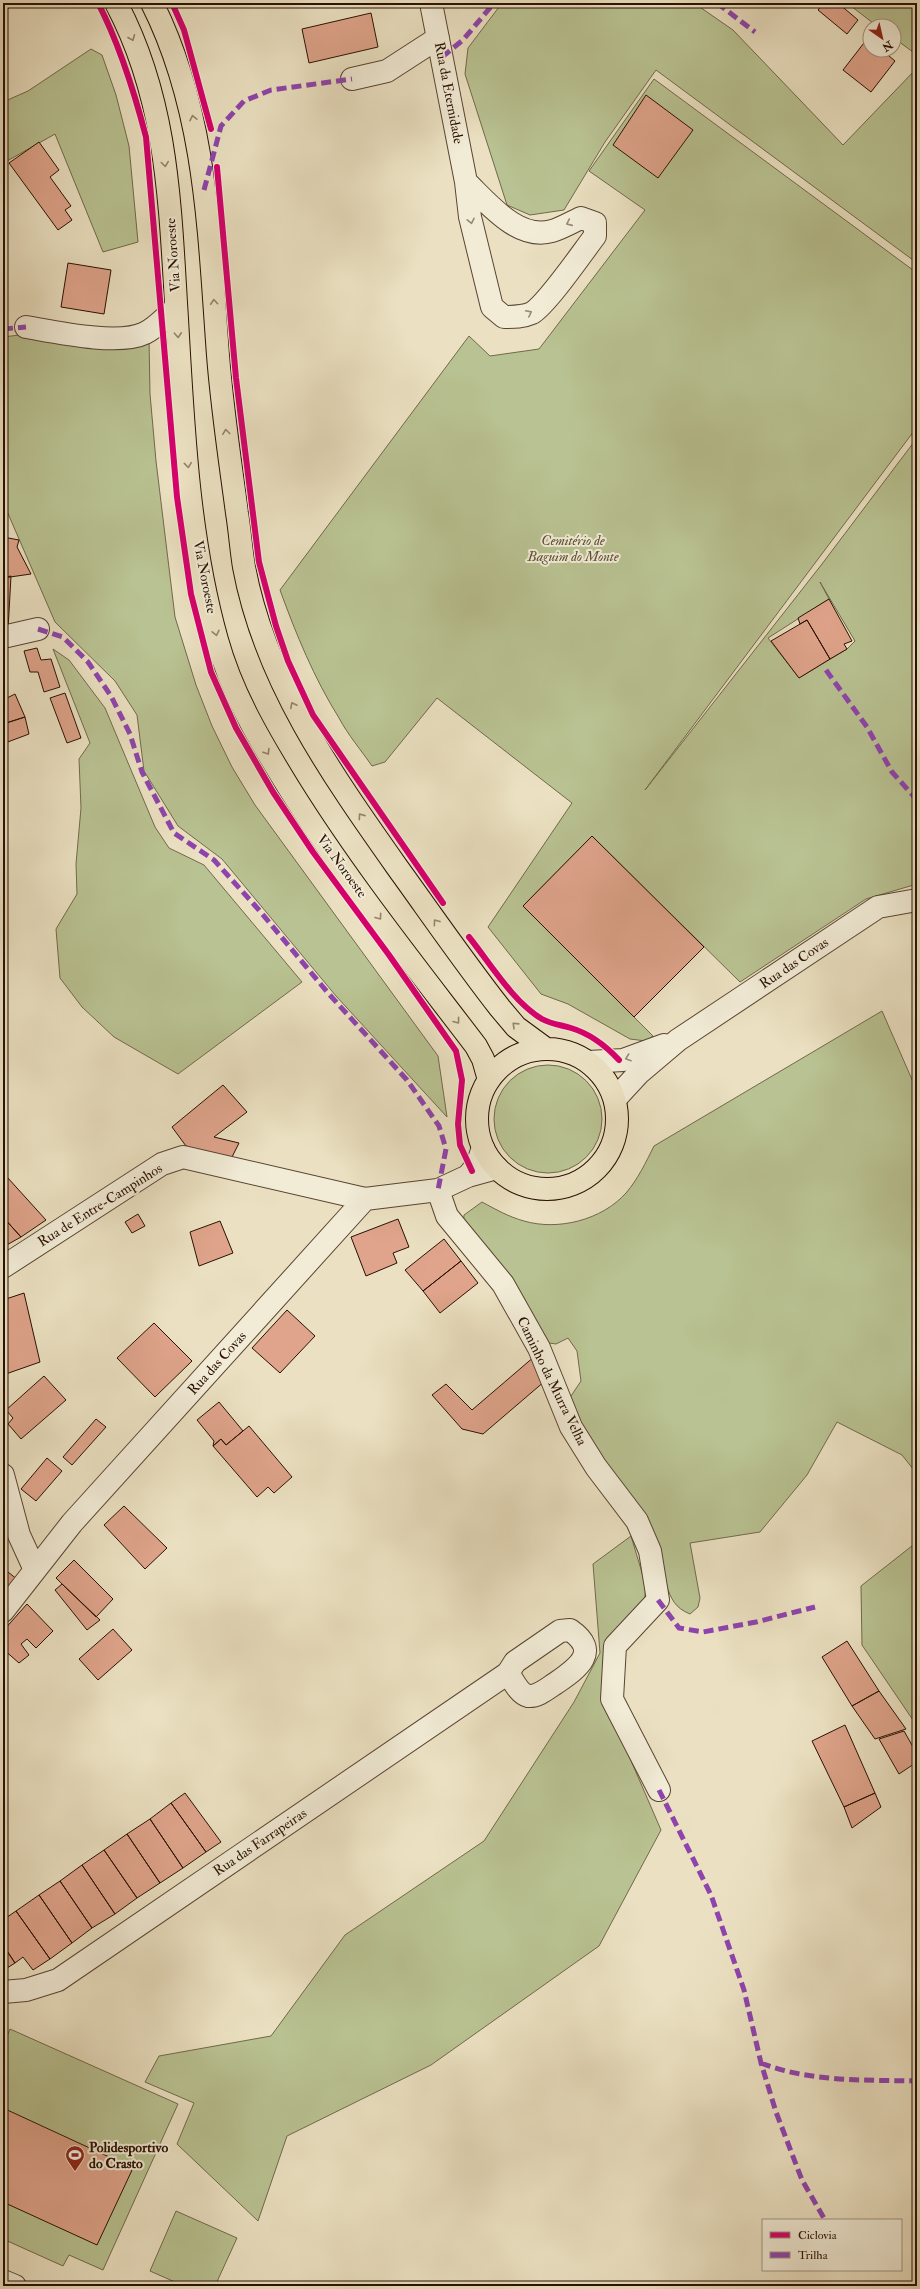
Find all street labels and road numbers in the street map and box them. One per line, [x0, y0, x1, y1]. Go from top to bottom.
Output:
street label: Rua da Eternidade [431, 41, 467, 146]
street label: Via Noroeste [162, 217, 184, 293]
street label: Via Noroeste [190, 539, 220, 615]
street label: Via Noroeste [313, 831, 371, 901]
street label: Rua das Covas [756, 934, 832, 992]
street label: Rua de Entre-Campinhos [35, 1160, 166, 1251]
street label: Caminho da Murra Velha [513, 1314, 591, 1448]
street label: Rua das Covas [184, 1328, 250, 1398]
street label: Rua das Farrapeiras [210, 1804, 311, 1880]

